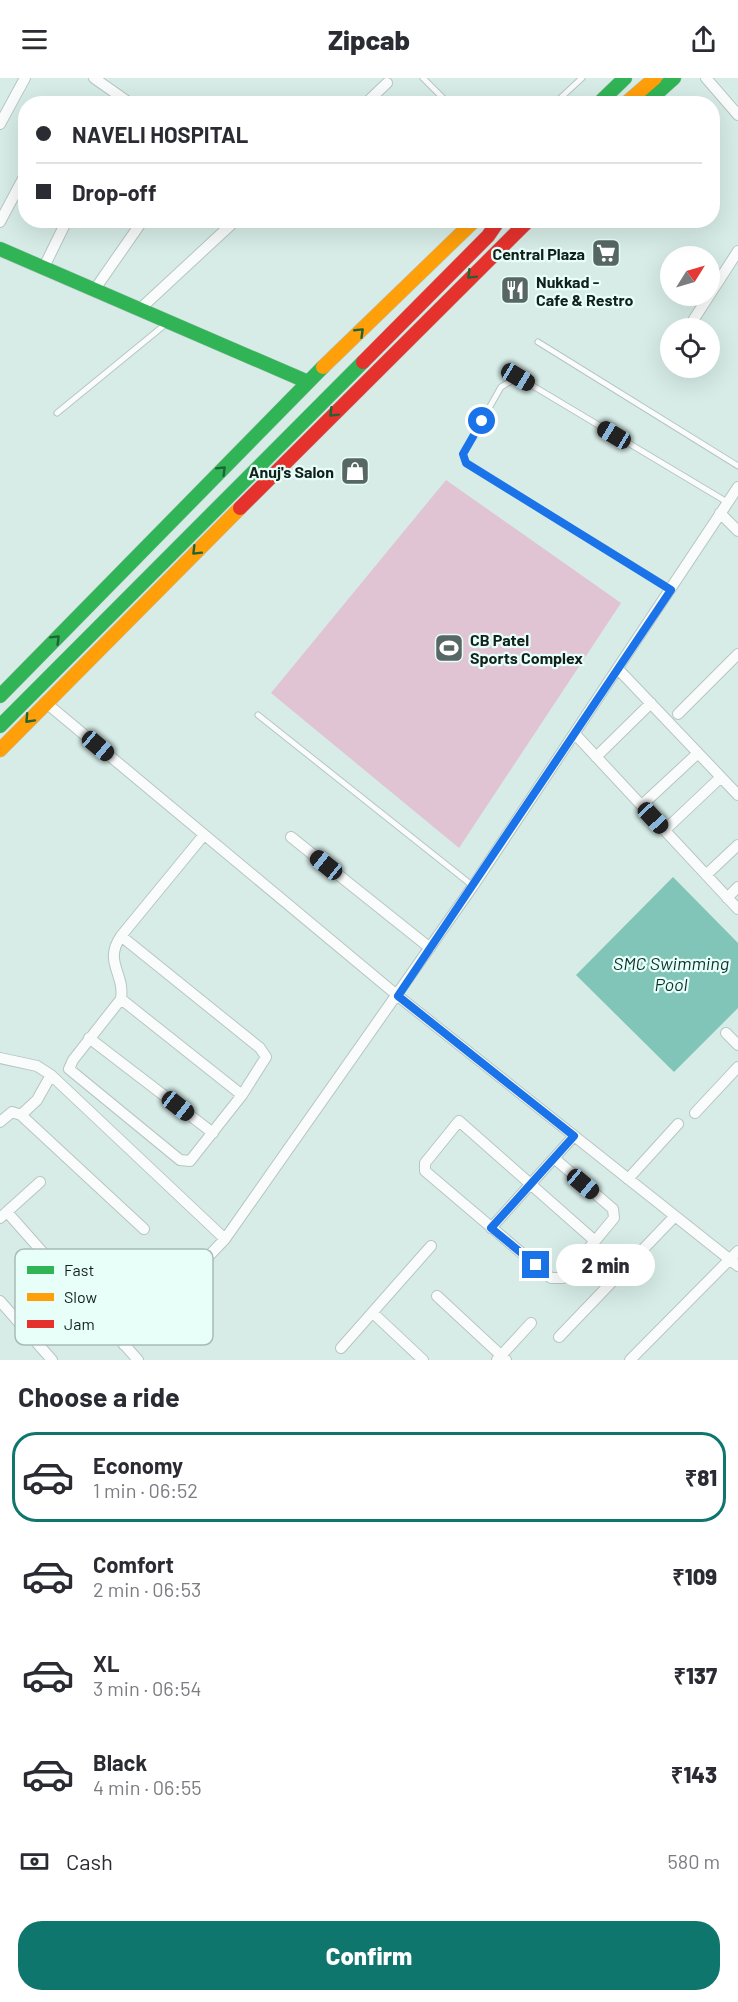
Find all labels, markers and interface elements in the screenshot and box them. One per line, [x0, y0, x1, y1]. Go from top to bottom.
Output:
icon: menu [18, 23, 51, 56]
text: Zipcab [328, 23, 410, 55]
icon: share [687, 23, 720, 56]
text: NAVELI HOSPITAL [72, 121, 248, 147]
text: Drop-off [72, 179, 156, 205]
supermarket icon: Central Plaza [590, 237, 622, 269]
place label: Central Plaza [492, 244, 585, 263]
north arrow [660, 246, 720, 306]
map controls [660, 246, 720, 378]
one-way arrow [467, 267, 478, 278]
place label: Nukkad - Cafe & Restro [536, 272, 633, 309]
restaurant icon: Nukkad - Cafe & Restro [499, 274, 531, 306]
button: locate [660, 318, 720, 378]
one-way arrow [353, 328, 363, 339]
car [498, 360, 538, 394]
one-way arrow [330, 405, 341, 416]
route start [468, 407, 495, 434]
car [594, 418, 634, 452]
shop icon: Anuj's Salon [339, 455, 371, 487]
place label: Anuj's Salon [249, 462, 334, 481]
one-way arrow [214, 466, 225, 477]
one-way arrow [192, 544, 202, 555]
place label: CB Patel Sports Complex [470, 630, 583, 667]
sports icon: CB Patel Sports Complex [433, 632, 465, 664]
one-way arrow [48, 635, 59, 646]
one-way arrow [25, 713, 36, 723]
car [78, 728, 118, 764]
car [634, 799, 672, 837]
car [306, 847, 346, 883]
water label: SMC Swimming Pool [613, 952, 729, 995]
car [158, 1088, 198, 1124]
car [563, 1166, 603, 1202]
callout: 2 min [557, 1244, 656, 1286]
legend [15, 1249, 213, 1345]
route end [522, 1251, 549, 1278]
text: 2 min [581, 1253, 630, 1277]
text: Fast [64, 1260, 94, 1279]
text: Slow [64, 1287, 97, 1306]
text: Jam [64, 1314, 95, 1333]
text: Choose a ride [18, 1380, 180, 1412]
icon: car [21, 1450, 75, 1504]
text: Economy [93, 1452, 183, 1478]
text: ₹81 [685, 1464, 717, 1490]
text: 1 min · 06:52 [93, 1478, 198, 1502]
icon: car [21, 1549, 75, 1603]
text: Comfort [93, 1551, 174, 1577]
text: ₹109 [672, 1563, 717, 1589]
text: 2 min · 06:53 [93, 1577, 201, 1601]
icon: car [21, 1648, 75, 1702]
text: XL [93, 1650, 119, 1676]
text: ₹137 [673, 1662, 717, 1688]
text: 3 min · 06:54 [93, 1676, 202, 1700]
icon: car [21, 1747, 75, 1801]
text: Black [93, 1749, 147, 1775]
text: ₹143 [671, 1761, 717, 1787]
text: 4 min · 06:55 [93, 1775, 202, 1799]
icon: cash [18, 1845, 51, 1878]
text: Cash [66, 1848, 113, 1874]
text: 580 m [667, 1849, 720, 1873]
button: Confirm [18, 1921, 720, 1990]

